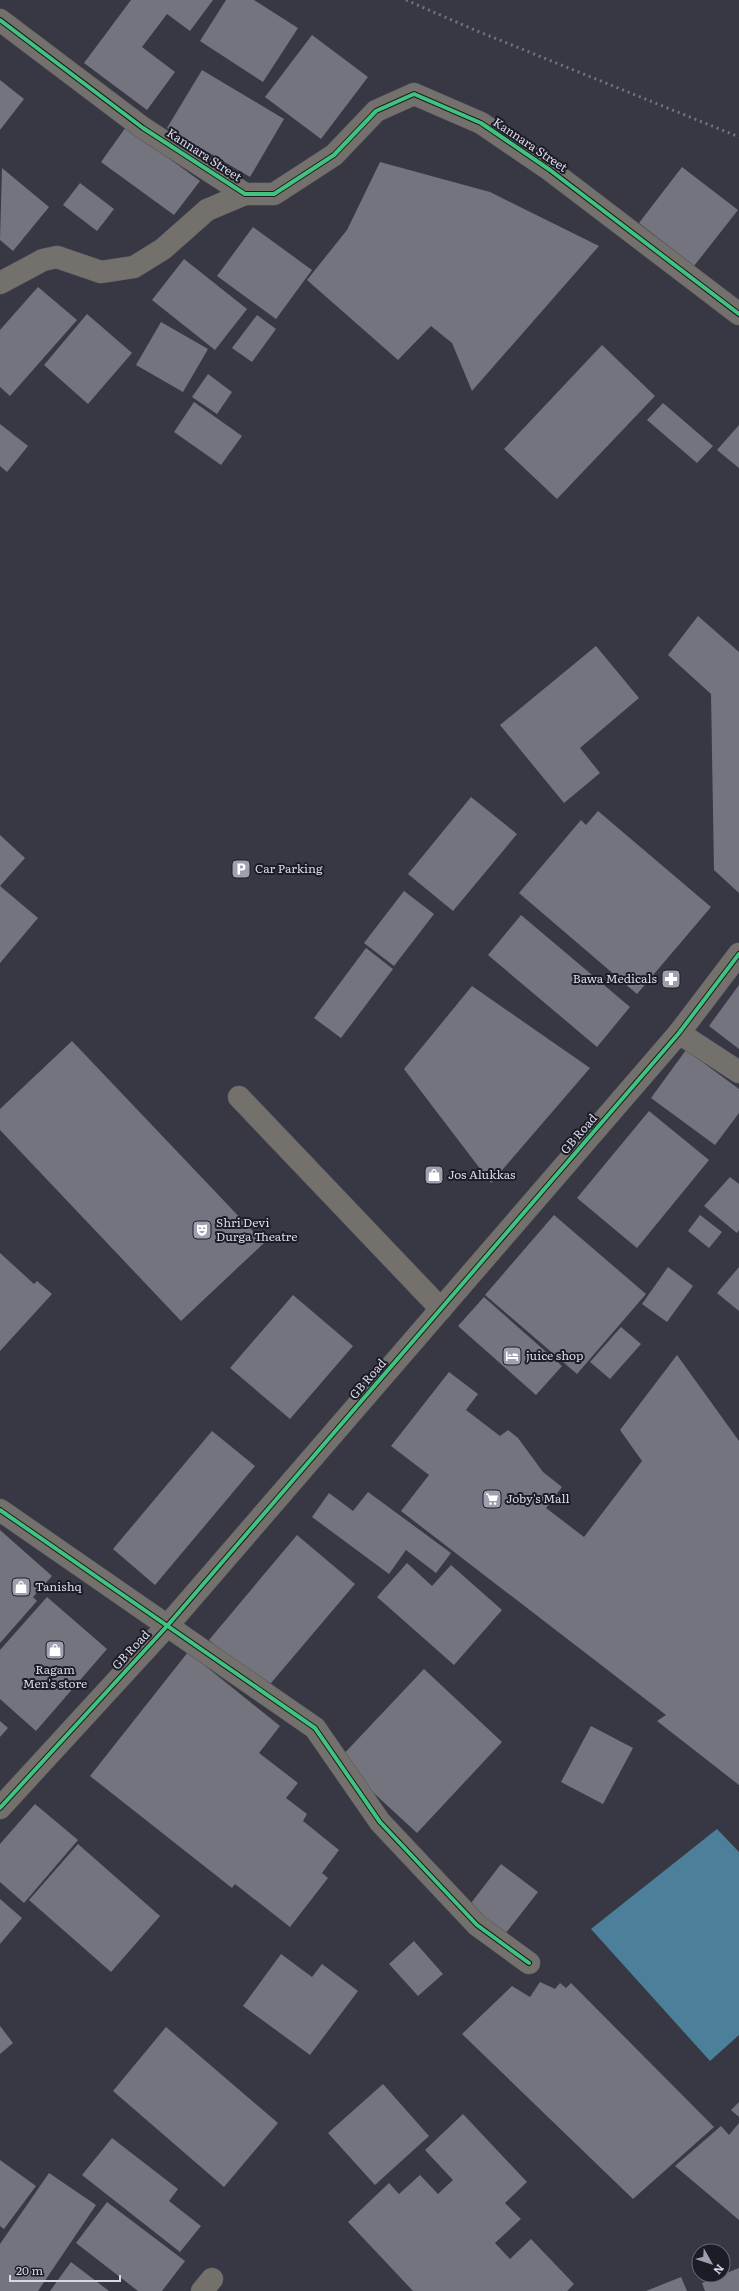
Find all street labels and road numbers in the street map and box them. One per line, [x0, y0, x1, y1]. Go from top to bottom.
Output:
street label: Kannara Street [490, 113, 571, 176]
street label: Kannara Street [163, 123, 246, 185]
street label: GB Road [556, 1109, 601, 1158]
street label: GB Road [345, 1354, 390, 1403]
street label: GB Road [107, 1625, 154, 1673]

